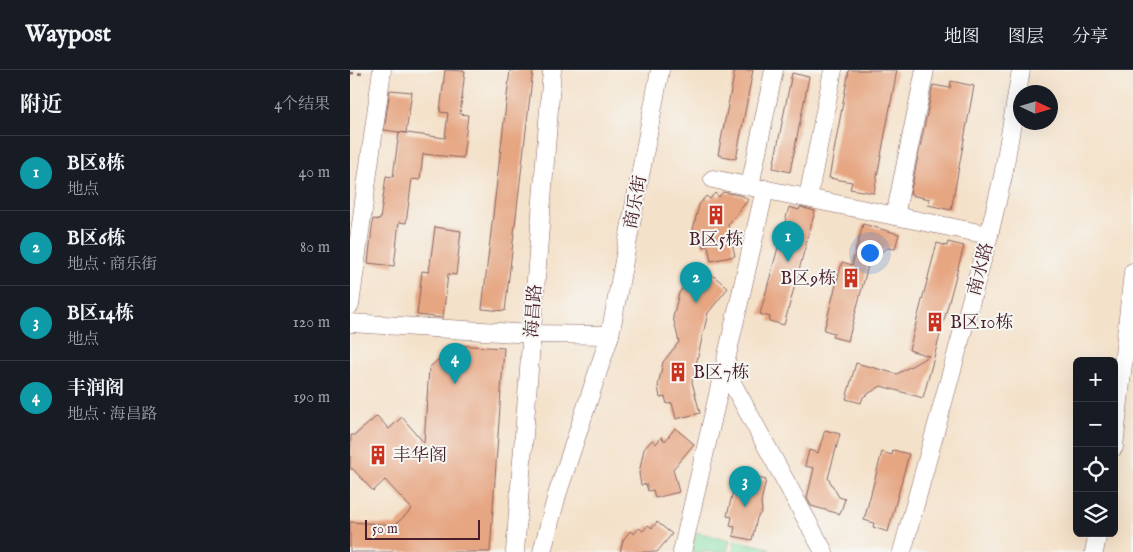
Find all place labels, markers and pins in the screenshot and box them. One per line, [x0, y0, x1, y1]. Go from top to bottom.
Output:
building icon: B区5栋 [705, 204, 727, 226]
pin: 1 [772, 221, 804, 262]
place label: B区5栋 [689, 229, 743, 252]
pin: 2 [680, 262, 712, 303]
building icon: B区9栋 [840, 267, 862, 289]
place label: B区9栋 [780, 268, 836, 291]
building icon: B区10栋 [924, 311, 946, 333]
place label: B区10栋 [950, 312, 1013, 335]
pin: 4 [439, 343, 471, 384]
building icon: B区7栋 [667, 361, 689, 383]
place label: B区7栋 [693, 362, 749, 385]
building icon: 丰华阁 [367, 444, 389, 466]
place label: 丰华阁 [393, 445, 447, 468]
pin: 3 [729, 466, 761, 507]

